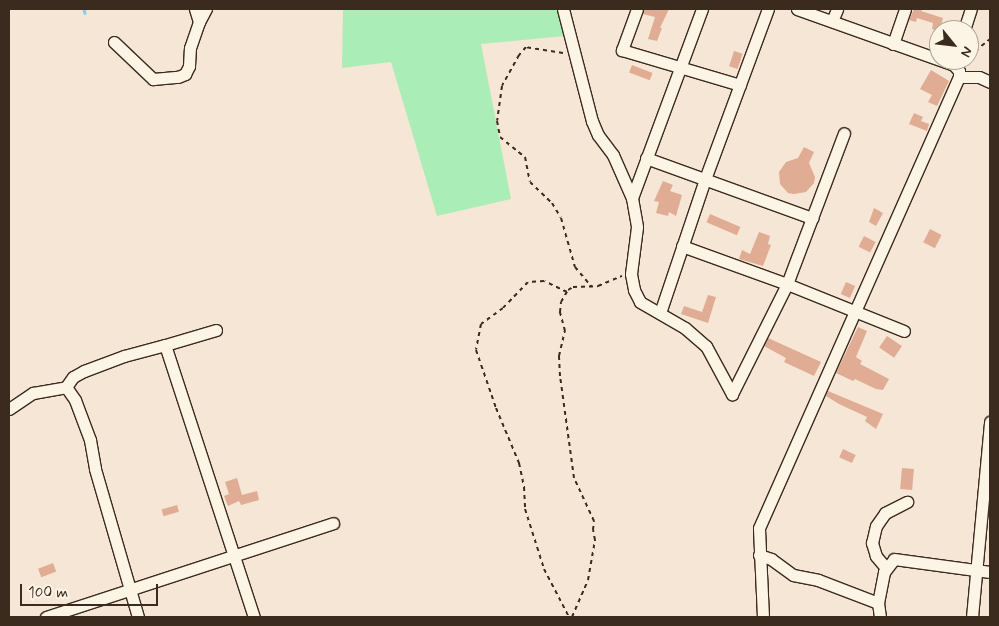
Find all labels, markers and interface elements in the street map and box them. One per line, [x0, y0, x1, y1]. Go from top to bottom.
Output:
north arrow [929, 20, 979, 70]
text: N [956, 43, 976, 60]
scale bar [22, 574, 160, 606]
text: 100 m [28, 583, 68, 603]

